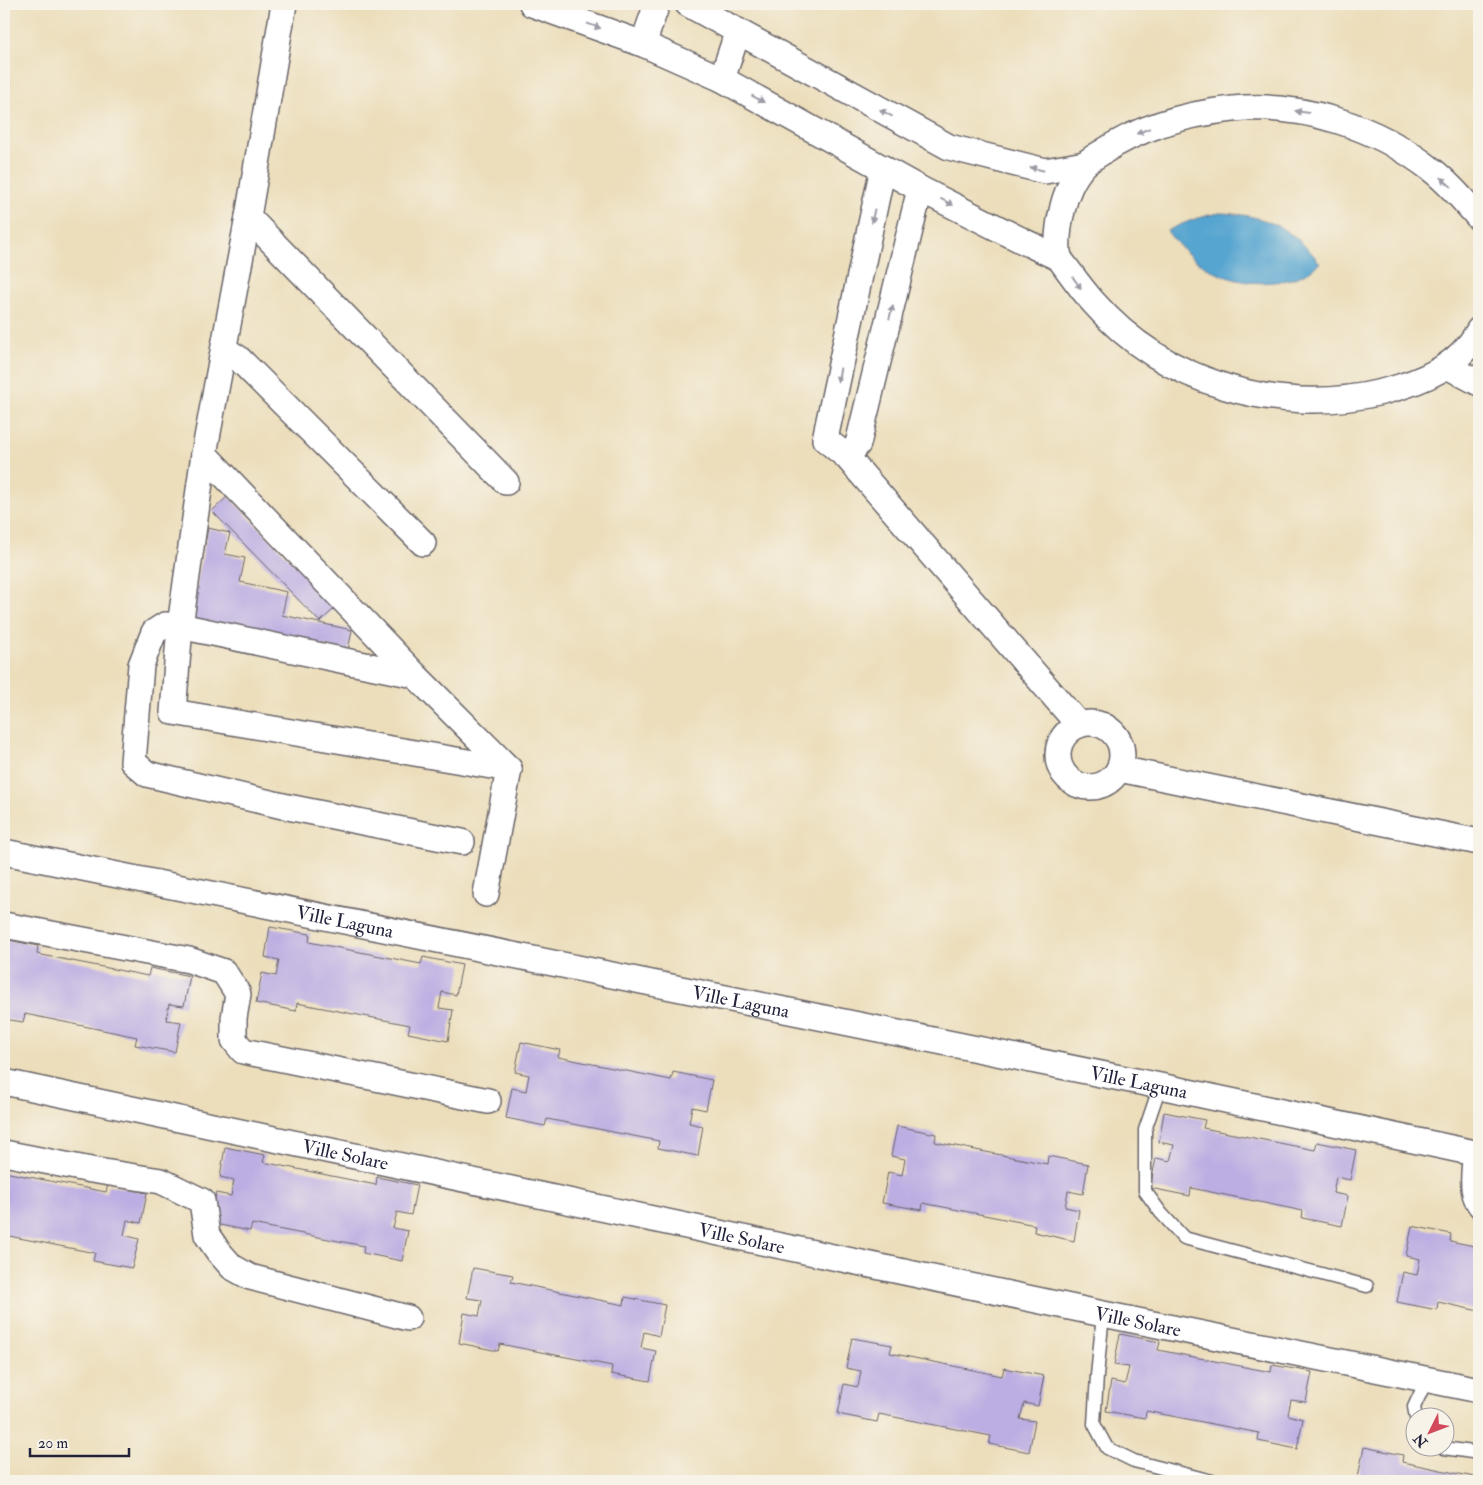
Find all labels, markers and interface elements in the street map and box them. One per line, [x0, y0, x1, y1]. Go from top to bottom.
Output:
one-way arrow [587, 22, 602, 30]
one-way arrow [751, 95, 766, 103]
one-way arrow [879, 108, 893, 117]
one-way arrow [1293, 108, 1309, 116]
one-way arrow [1136, 127, 1150, 135]
one-way arrow [1030, 165, 1045, 173]
one-way arrow [1439, 177, 1452, 188]
one-way arrow [939, 198, 954, 207]
one-way arrow [869, 209, 877, 224]
one-way arrow [1072, 276, 1082, 289]
one-way arrow [887, 304, 895, 319]
one-way arrow [835, 367, 843, 383]
street label: Ville Laguna [294, 900, 396, 944]
street label: Ville Laguna [690, 981, 792, 1024]
street label: Ville Laguna [1088, 1061, 1190, 1105]
street label: Ville Solare [300, 1134, 391, 1176]
street label: Ville Solare [696, 1218, 787, 1259]
street label: Ville Solare [1093, 1302, 1183, 1342]
north arrow [1406, 1408, 1456, 1458]
scale bar [30, 1425, 129, 1457]
text: N [1410, 1430, 1432, 1451]
text: 20 m [38, 1434, 68, 1453]

